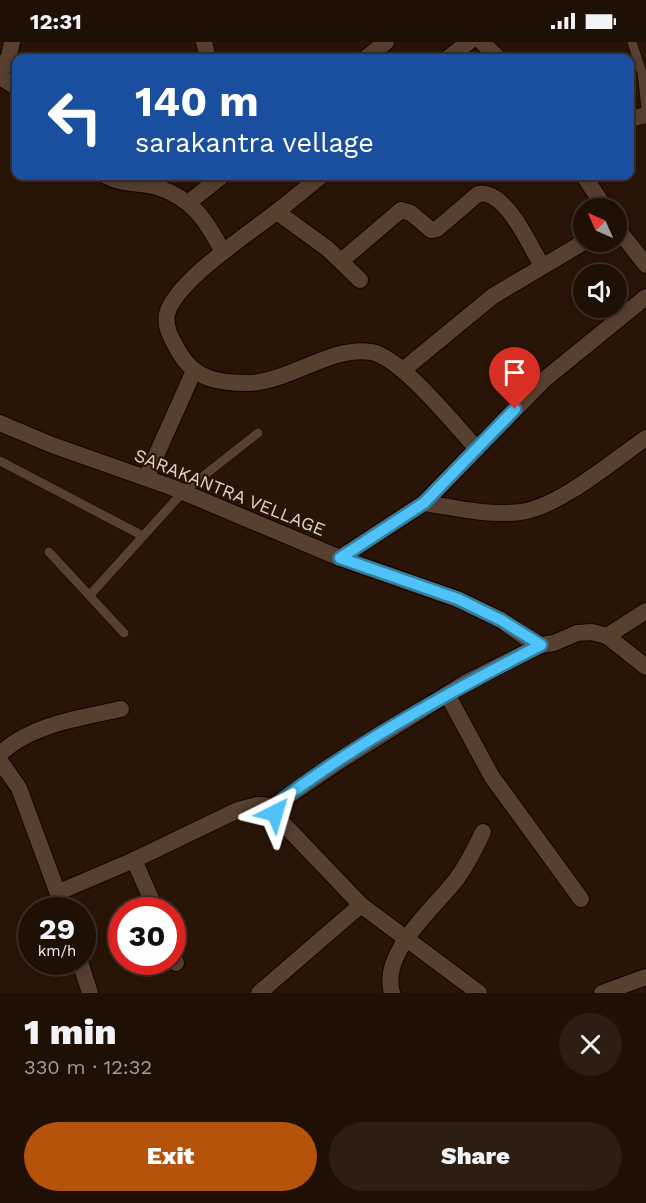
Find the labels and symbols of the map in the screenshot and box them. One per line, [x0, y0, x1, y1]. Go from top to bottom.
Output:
north arrow [573, 198, 627, 252]
pin [489, 347, 540, 409]
street label: SARAKANTRA VELLAGE [131, 444, 329, 540]
position arrow [243, 781, 307, 845]
speed limit sign: 30 [108, 897, 186, 975]

